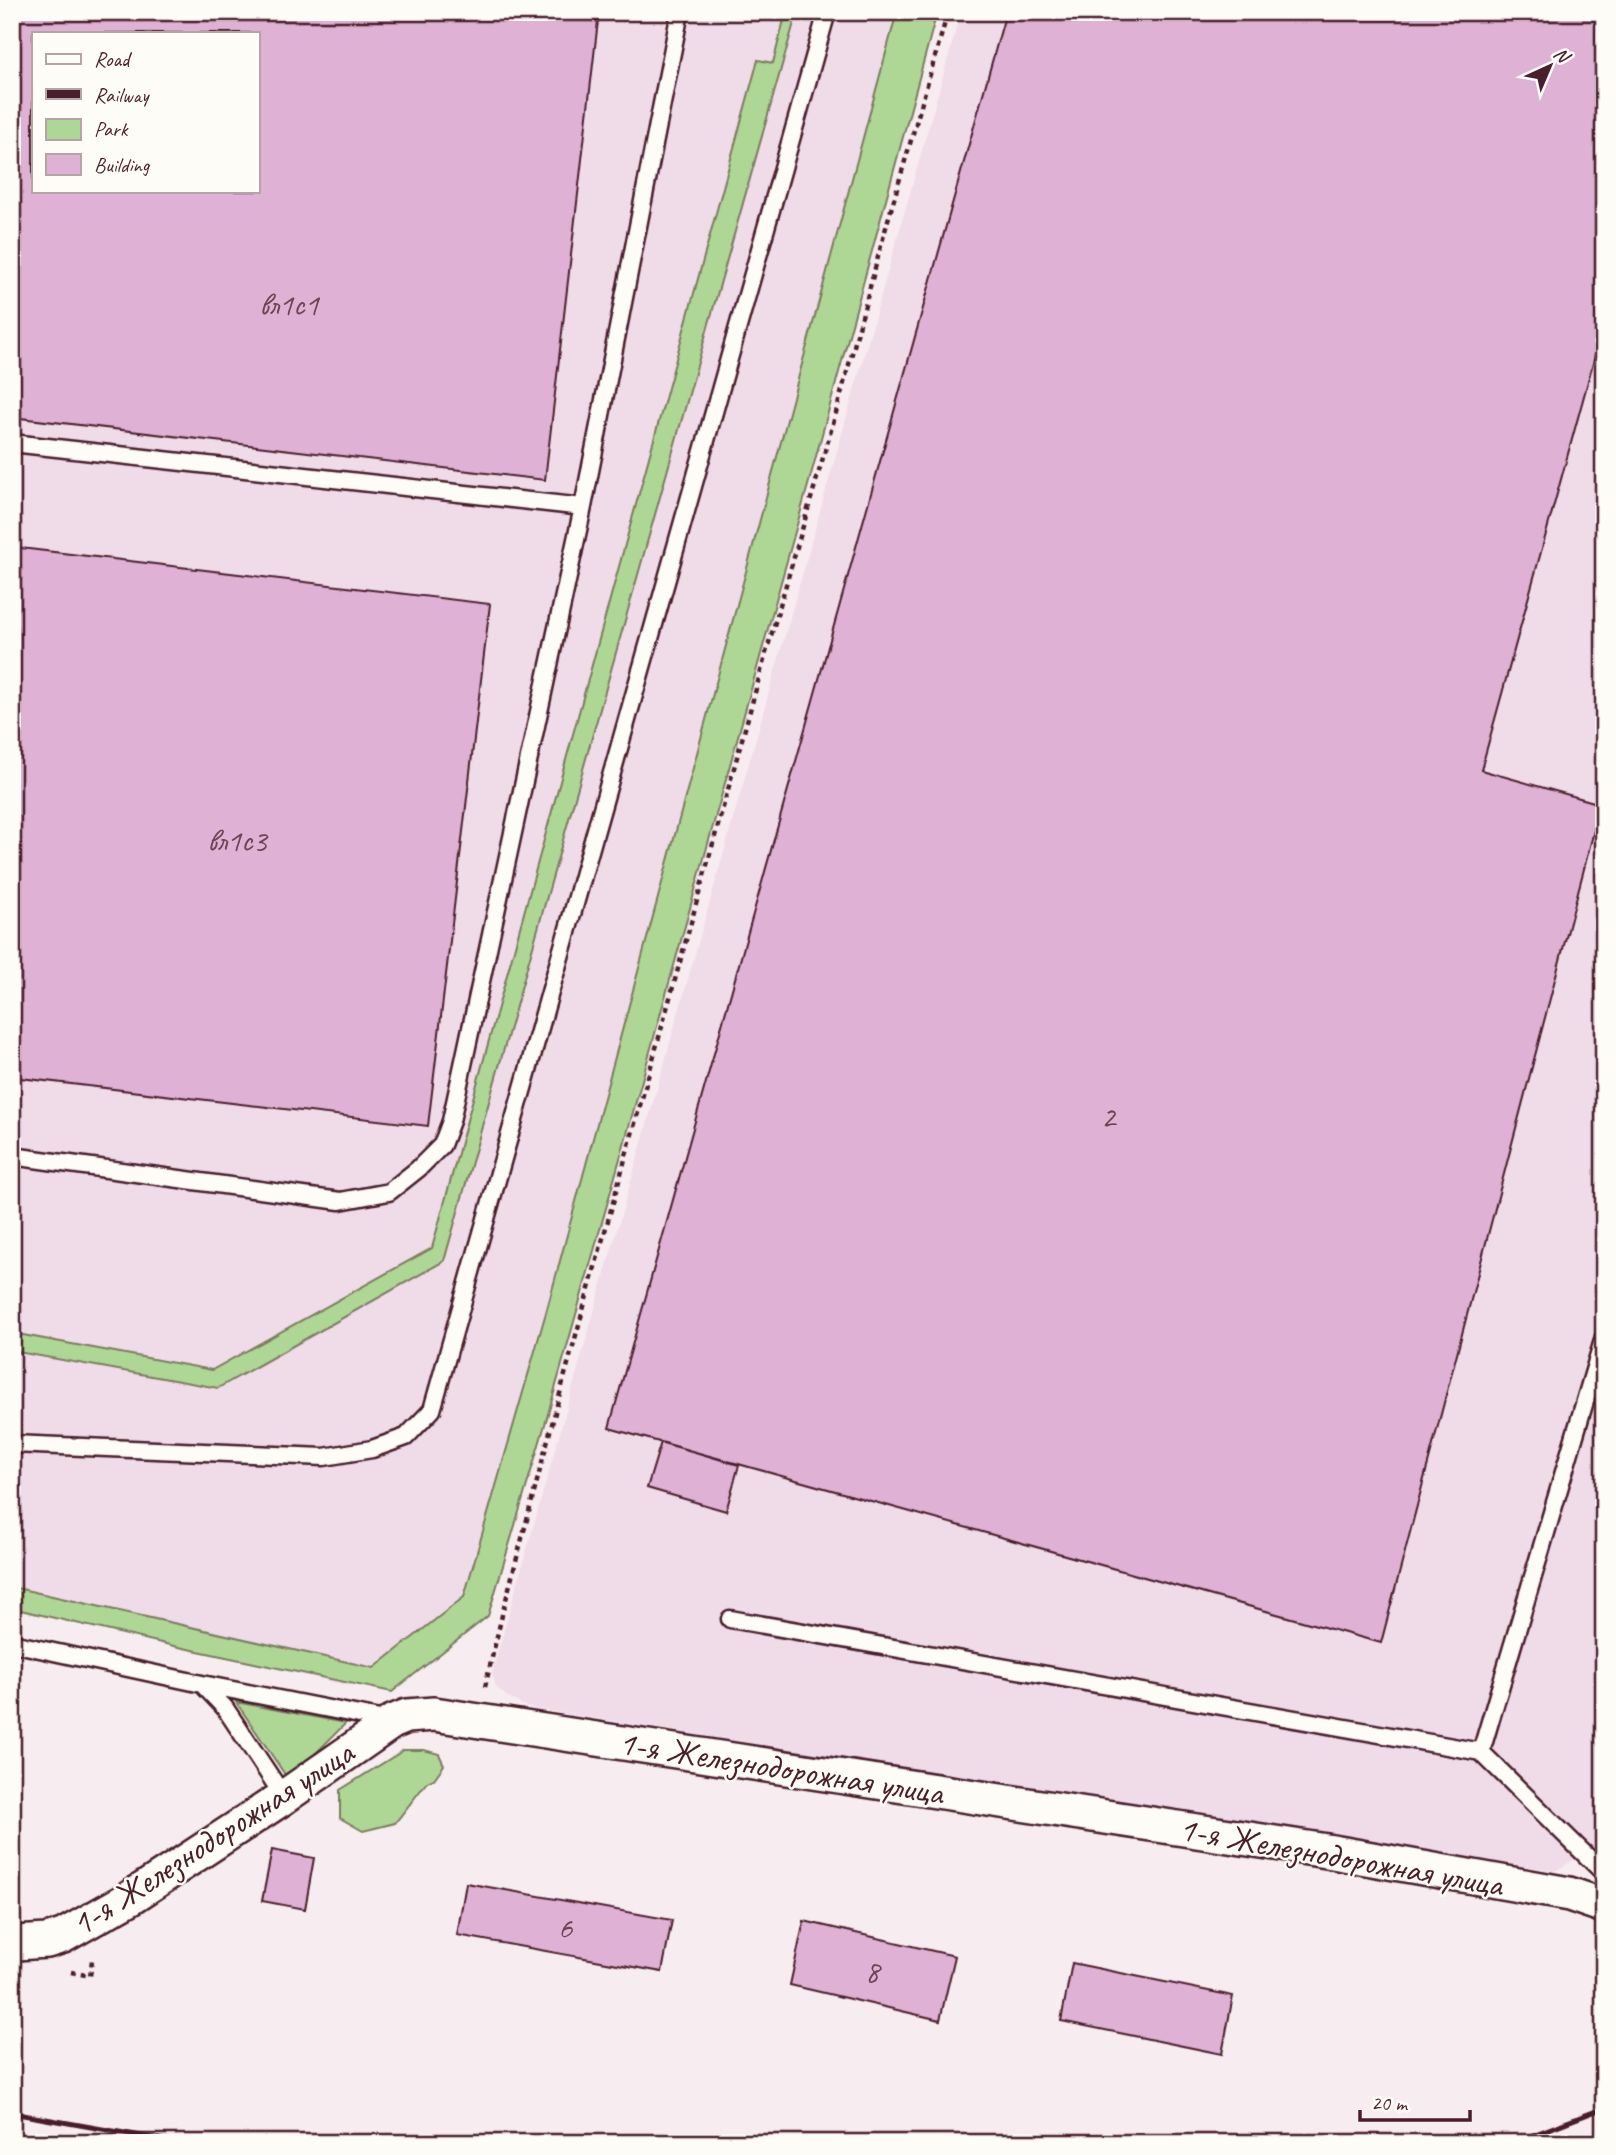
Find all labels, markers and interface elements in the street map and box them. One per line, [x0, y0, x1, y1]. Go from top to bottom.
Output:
legend [32, 32, 259, 192]
north arrow [1514, 32, 1584, 102]
text: N [1549, 42, 1576, 69]
text: Road [94, 46, 133, 72]
text: Railway [94, 82, 150, 108]
text: Park [94, 116, 129, 142]
text: Building [94, 152, 151, 178]
house number: вл1с1 [259, 284, 320, 325]
house number: вл1с3 [207, 820, 269, 861]
house number: 2 [1101, 1096, 1118, 1137]
street label: 1-я Железнодорожная улица [615, 1720, 948, 1816]
street label: 1-я Железнодорожная улица [63, 1729, 364, 1947]
street label: 1-я Железнодорожная улица [1176, 1806, 1508, 1907]
house number: 6 [558, 1907, 574, 1948]
house number: 8 [865, 1951, 882, 1992]
scale bar [1360, 2078, 1471, 2122]
text: 20 m [1371, 2090, 1409, 2116]

